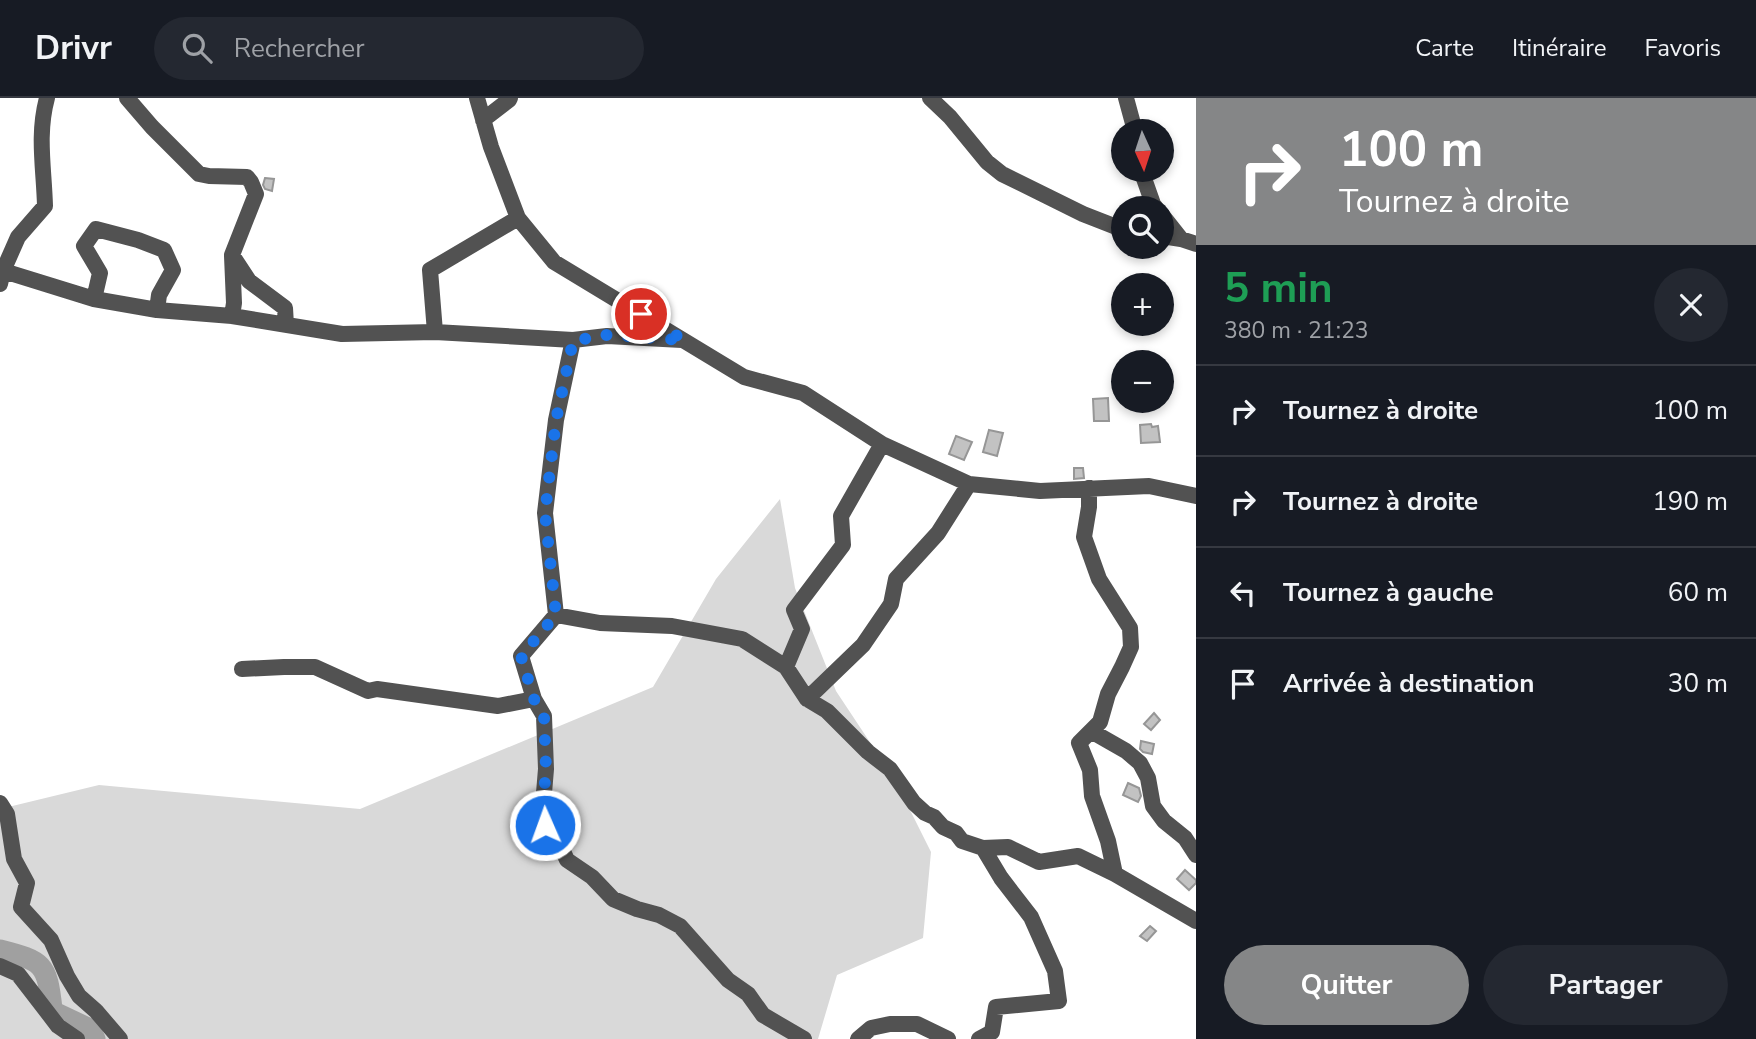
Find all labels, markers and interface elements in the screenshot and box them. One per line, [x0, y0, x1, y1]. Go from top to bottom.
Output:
search box [154, 17, 644, 80]
text: Drivr [35, 26, 112, 71]
icon: search [178, 29, 216, 67]
text: Rechercher [234, 31, 364, 66]
text: Carte [1415, 32, 1474, 64]
text: Itinéraire [1512, 32, 1606, 64]
text: Favoris [1644, 32, 1721, 64]
text: 100 m [1339, 116, 1483, 183]
north arrow [1111, 119, 1174, 182]
map controls [1111, 119, 1174, 413]
icon: right [1224, 126, 1315, 217]
text: Tournez à droite [1339, 180, 1570, 223]
button: search [1111, 196, 1174, 259]
text: 5 min [1224, 260, 1333, 317]
button: close [1654, 268, 1728, 342]
button: + [1111, 273, 1174, 336]
pin [611, 284, 671, 344]
icon: arrive [622, 295, 660, 333]
text: 380 m · 21:23 [1224, 315, 1369, 346]
button: − [1111, 350, 1174, 413]
icon: right [1224, 392, 1262, 430]
text: Tournez à droite [1283, 393, 1478, 428]
text: 100 m [1652, 393, 1728, 428]
icon: right [1224, 483, 1262, 521]
text: Tournez à droite [1283, 484, 1478, 519]
text: 190 m [1652, 484, 1728, 519]
icon: left [1224, 574, 1262, 612]
text: Tournez à gauche [1283, 575, 1494, 610]
text: 60 m [1668, 575, 1728, 610]
icon: arrive [1224, 665, 1262, 703]
text: Arrivée à destination [1283, 666, 1534, 701]
text: 30 m [1668, 666, 1728, 701]
position arrow [508, 788, 582, 862]
button: Quitter [1224, 945, 1469, 1025]
button: Partager [1483, 945, 1728, 1025]

